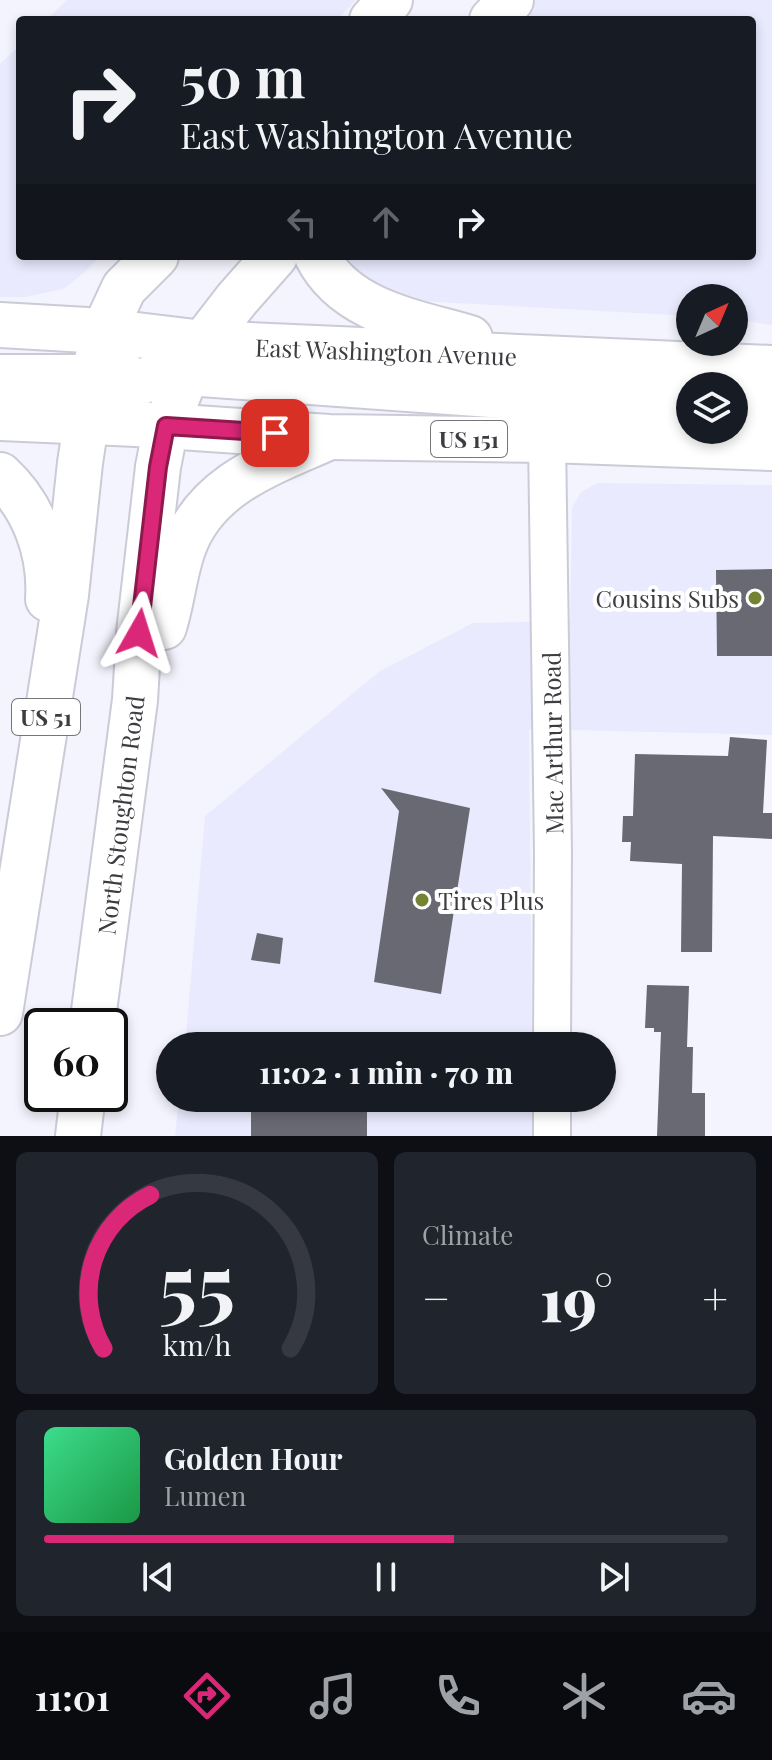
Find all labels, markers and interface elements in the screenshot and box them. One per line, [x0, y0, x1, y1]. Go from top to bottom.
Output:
text: 50 m [180, 38, 306, 113]
icon: right [48, 48, 152, 152]
text: East Washington Avenue [180, 110, 573, 158]
icon: left [280, 200, 324, 244]
icon: ahead [364, 200, 408, 244]
icon: right [448, 200, 492, 244]
north arrow [676, 284, 748, 356]
map controls [676, 284, 748, 444]
street label: East Washington Avenue [255, 330, 517, 372]
button: layers [676, 372, 748, 444]
pin [241, 399, 309, 467]
icon: arrive [253, 411, 297, 455]
road number: US 151 [431, 421, 507, 457]
place label: Cousins Subs [595, 582, 739, 614]
marker: Cousins Subs [746, 589, 764, 607]
position arrow [97, 591, 181, 675]
street label: Mac Arthur Road [534, 651, 570, 835]
street label: North Stoughton Road [89, 693, 151, 936]
road number: US 51 [12, 699, 80, 735]
place label: Tires Plus [438, 884, 544, 916]
marker: Tires Plus [413, 891, 431, 909]
speed limit sign: 60 [24, 1008, 128, 1112]
text: 11:02 · 1 min · 70 m [259, 1052, 513, 1092]
text: Climate [422, 1217, 513, 1252]
text: 55 [159, 1225, 235, 1336]
text: 19° [540, 1257, 613, 1337]
text: − [422, 1267, 450, 1326]
text: + [702, 1267, 728, 1326]
text: km/h [163, 1325, 231, 1363]
text: Golden Hour [164, 1438, 343, 1478]
text: Lumen [164, 1478, 246, 1513]
icon: previous [136, 1555, 180, 1599]
icon: pause [364, 1555, 408, 1599]
icon: next [592, 1555, 636, 1599]
icon: directions [179, 1668, 235, 1724]
icon: music [305, 1668, 361, 1724]
icon: phone [430, 1668, 486, 1724]
icon: climate [556, 1668, 612, 1724]
icon: car [681, 1668, 737, 1724]
text: 11:01 [35, 1672, 110, 1720]

